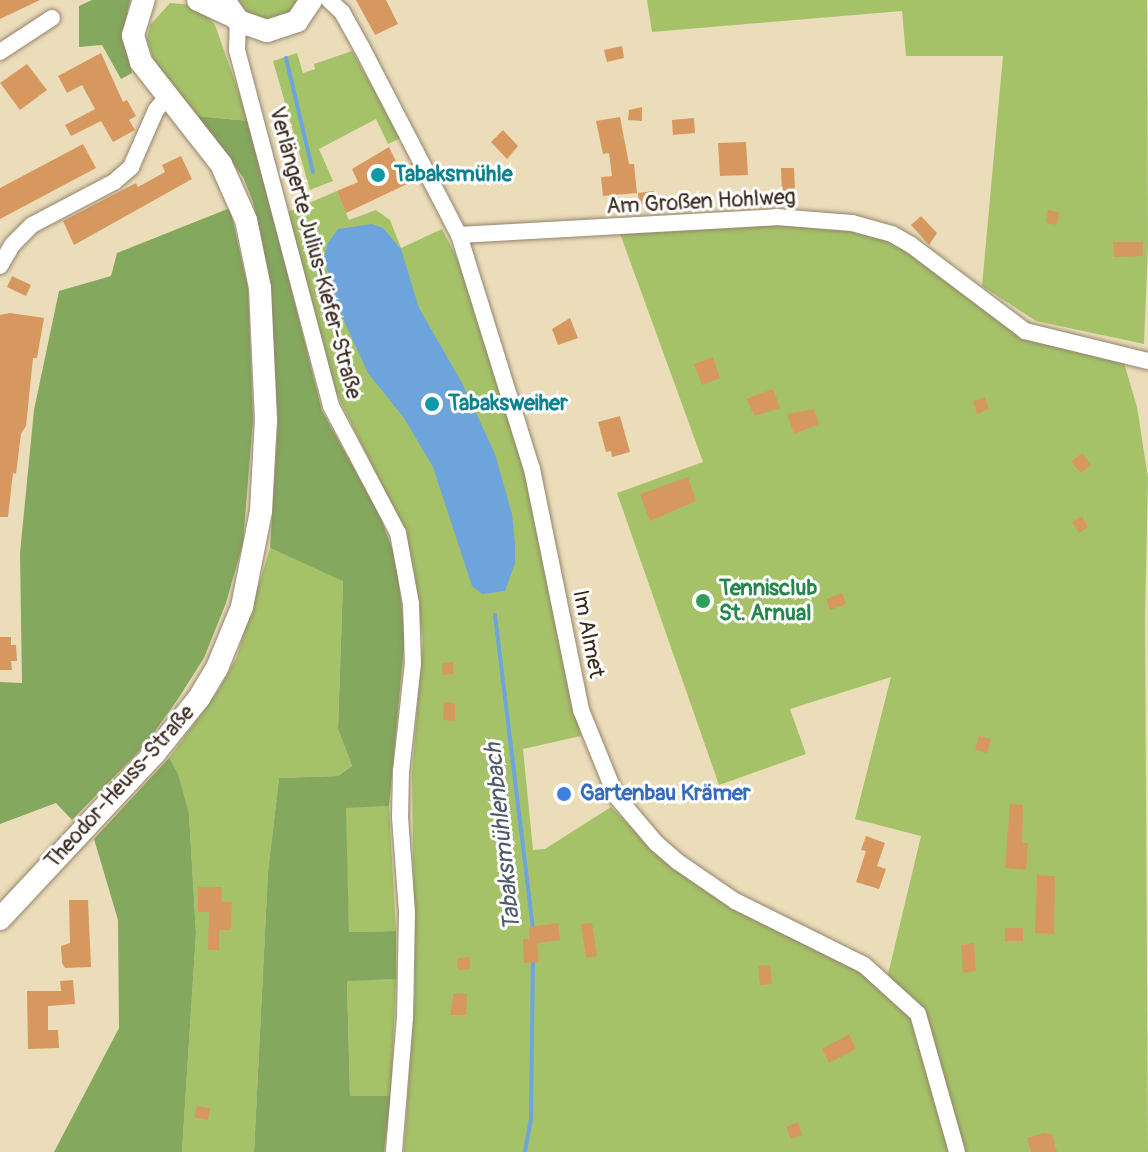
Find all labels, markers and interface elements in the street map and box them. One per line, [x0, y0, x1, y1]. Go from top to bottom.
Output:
street label: Verlängerte Julius-Kiefer-Straße [263, 104, 367, 402]
place label: Tabaksmühle [394, 162, 512, 188]
marker: Tabaksmühle [369, 166, 387, 184]
street label: Am Großen Hohlweg [606, 184, 796, 220]
place label: Tabaksweiher [448, 391, 568, 417]
marker: Tabaksweiher [423, 395, 441, 413]
place label: Tennisclub St. Arnual [719, 575, 817, 626]
street label: Im Almet [567, 588, 609, 680]
marker: Tennisclub St. Arnual [694, 592, 712, 610]
street label: Theodor-Heuss-Straße [40, 700, 200, 874]
water label: Tabaksmühlenbach [479, 742, 527, 932]
place label: Gartenbau Krämer [580, 781, 751, 807]
marker: Gartenbau Krämer [555, 785, 573, 803]

